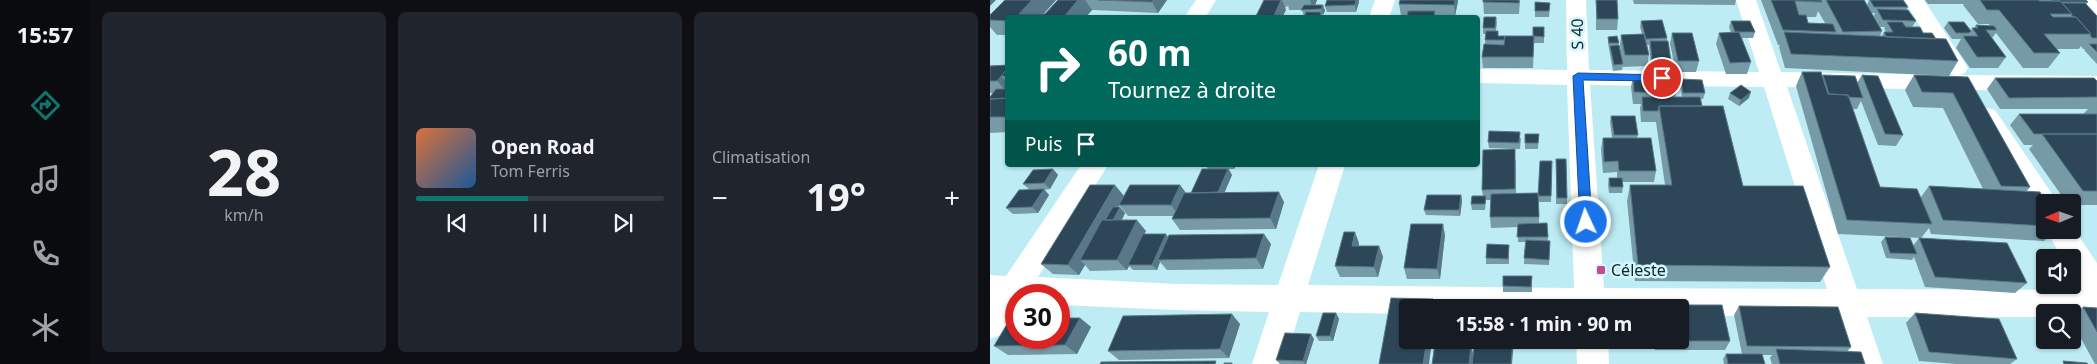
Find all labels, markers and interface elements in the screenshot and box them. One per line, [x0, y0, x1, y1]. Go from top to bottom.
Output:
street label: S 40 [1566, 18, 1588, 50]
text: 15:57 [17, 19, 73, 49]
text: 60 m [1108, 29, 1191, 76]
icon: right [1025, 35, 1090, 100]
pin [1641, 57, 1683, 99]
icon: arrive [1648, 64, 1676, 92]
text: Tournez à droite [1108, 74, 1276, 104]
icon: directions [28, 88, 63, 123]
text: 28 [207, 127, 281, 215]
icon: arrive [1072, 130, 1100, 158]
text: Puis [1025, 131, 1062, 157]
text: Open Road [491, 134, 594, 160]
text: Climatisation [712, 146, 810, 168]
text: Tom Ferris [491, 160, 570, 182]
icon: music [28, 162, 63, 197]
text: 19° [806, 170, 866, 222]
text: − [712, 178, 728, 216]
text: + [944, 178, 960, 216]
north arrow [2036, 194, 2081, 239]
map controls [2036, 194, 2081, 349]
position arrow [1559, 195, 1611, 247]
text: km/h [224, 204, 264, 226]
icon: previous [443, 209, 471, 237]
icon: pause [526, 209, 554, 237]
icon: next [609, 209, 637, 237]
icon: phone [28, 236, 63, 271]
button: sound [2036, 249, 2081, 294]
place label: Céleste [1611, 259, 1666, 281]
marker: Céleste [1595, 264, 1607, 276]
speed limit sign: 30 [1005, 284, 1070, 349]
button: search [2036, 304, 2081, 349]
icon: climate [28, 310, 63, 345]
text: 15:58 · 1 min · 90 m [1456, 311, 1632, 337]

